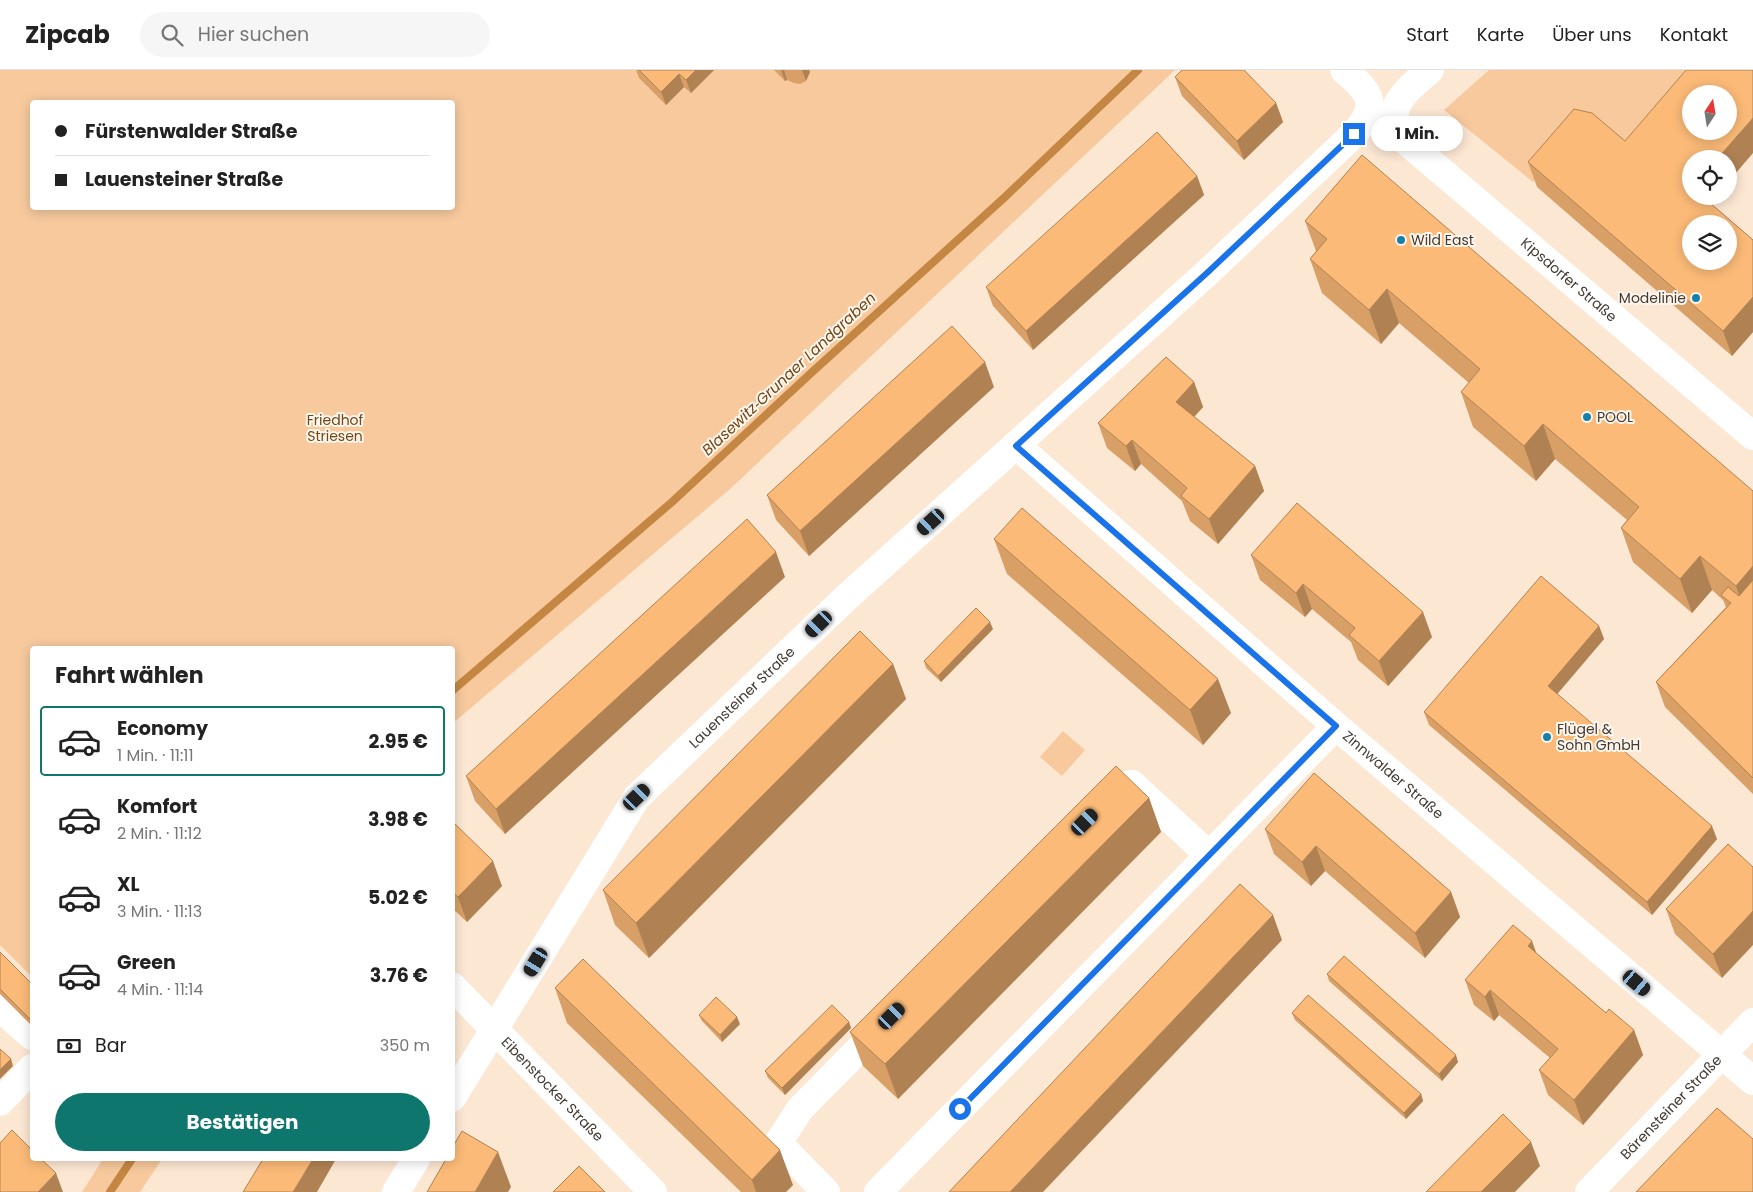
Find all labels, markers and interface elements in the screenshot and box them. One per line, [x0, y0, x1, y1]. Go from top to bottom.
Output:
search box [140, 12, 490, 57]
text: Zipcab [25, 18, 110, 51]
icon: search [158, 21, 186, 49]
text: Hier suchen [198, 21, 309, 48]
text: Start [1406, 22, 1449, 47]
text: Karte [1477, 22, 1524, 47]
text: Über uns [1552, 22, 1632, 47]
text: Kontakt [1660, 22, 1728, 47]
north arrow [1682, 85, 1738, 140]
map controls [1682, 85, 1737, 270]
callout: 1 Min. [1372, 116, 1464, 152]
text: Fürstenwalder Straße [85, 118, 297, 145]
text: 1 Min. [1395, 122, 1439, 145]
route end [1343, 123, 1365, 145]
button: locate [1682, 150, 1737, 205]
text: Lauensteiner Straße [85, 166, 283, 193]
button: layers [1682, 215, 1737, 270]
place label: Wild East [1411, 230, 1474, 250]
street label: Kipsdorfer Straße [1516, 233, 1622, 327]
marker: Wild East [1395, 234, 1407, 246]
water label: Blasewitz‐Grunaer Landgraben [697, 287, 880, 460]
place label: Modelinie [1619, 288, 1686, 308]
marker: Modelinie [1690, 292, 1702, 304]
place label: POOL [1597, 407, 1633, 427]
park label: Friedhof Striesen [307, 410, 364, 446]
marker: POOL [1581, 411, 1593, 423]
car [914, 506, 947, 538]
car [802, 608, 835, 640]
street label: Lauensteiner Straße [684, 642, 799, 753]
text: Fahrt wählen [55, 660, 204, 691]
text: Economy [117, 715, 208, 742]
icon: car [57, 719, 102, 764]
place label: Flügel & Sohn GmbH [1557, 719, 1640, 755]
street label: Zinnwalder Straße [1338, 726, 1448, 824]
text: 2.95 € [369, 728, 428, 755]
marker: Flügel & Sohn GmbH [1541, 731, 1553, 743]
text: 1 Min. · 11:11 [117, 744, 194, 767]
car [620, 781, 653, 813]
text: Komfort [117, 793, 197, 820]
icon: car [57, 797, 102, 842]
text: 3.98 € [368, 806, 428, 833]
car [1069, 806, 1100, 838]
text: 2 Min. · 11:12 [117, 822, 202, 845]
text: XL [117, 871, 140, 898]
icon: car [57, 875, 102, 920]
text: 5.02 € [368, 884, 428, 911]
text: 3 Min. · 11:13 [117, 900, 202, 923]
car [521, 945, 550, 979]
text: Green [117, 949, 176, 976]
icon: car [57, 953, 102, 998]
text: 3.76 € [370, 962, 428, 989]
car [1620, 968, 1653, 998]
text: 4 Min. · 11:14 [117, 978, 203, 1001]
car [876, 1000, 907, 1032]
icon: cash [55, 1032, 83, 1060]
text: Bar [95, 1032, 127, 1059]
street label: Eibenstocker Straße [497, 1032, 608, 1146]
text: 350 m [380, 1034, 430, 1057]
street label: Bärensteiner Straße [1616, 1050, 1726, 1164]
button: Bestätigen [55, 1093, 430, 1151]
route start [949, 1098, 971, 1120]

